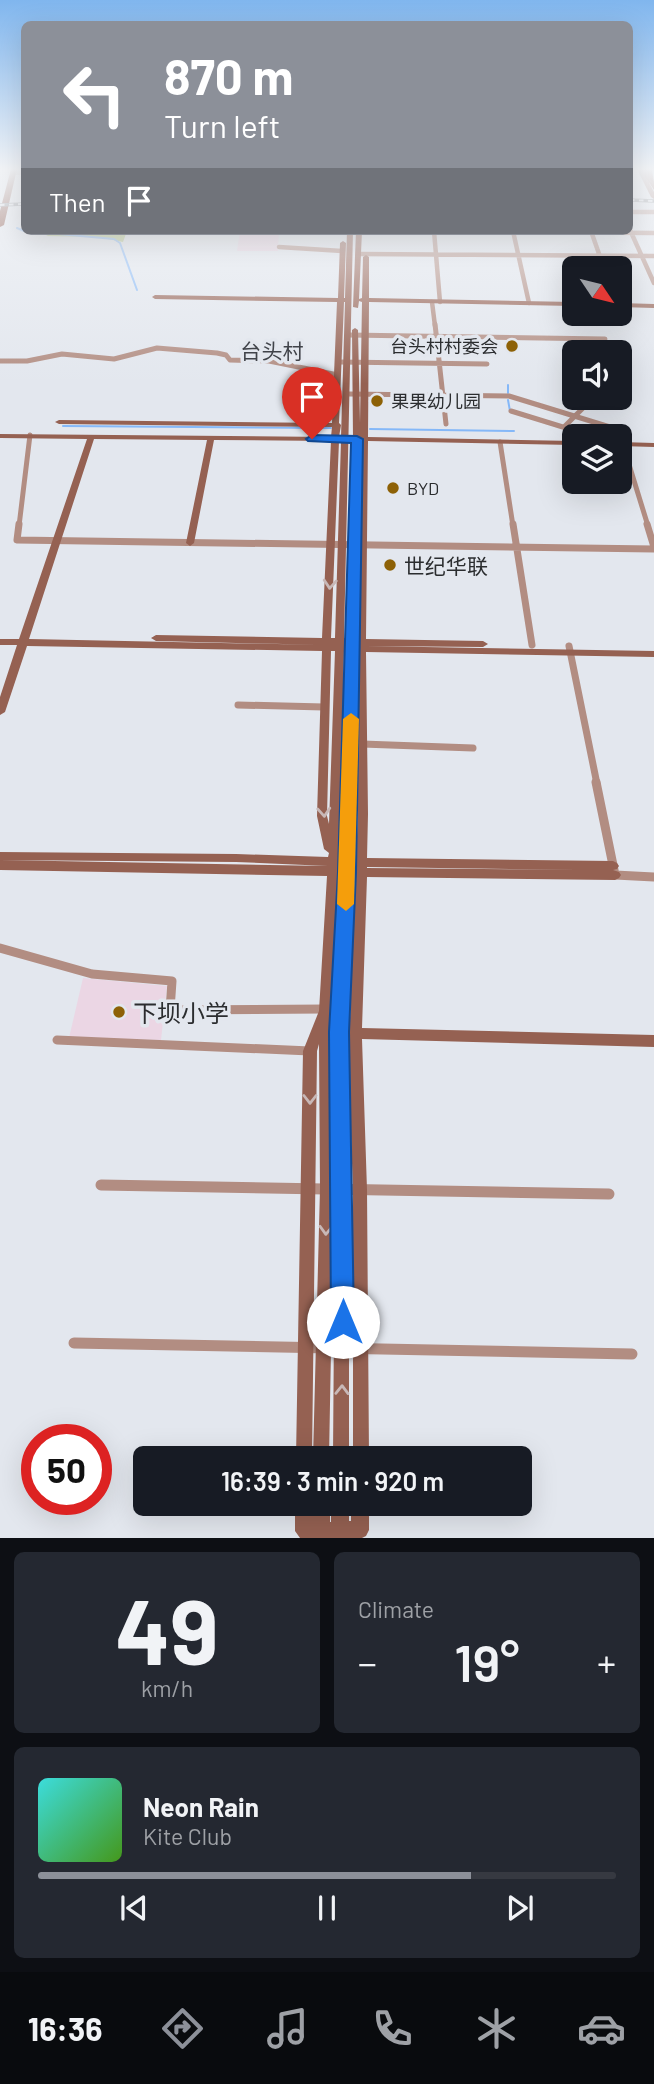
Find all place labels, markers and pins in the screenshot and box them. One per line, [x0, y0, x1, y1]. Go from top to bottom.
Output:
place label: 台头村村委会 [390, 335, 498, 357]
marker: 台头村村委会 [504, 338, 520, 354]
pin [282, 367, 342, 439]
place label: 果果幼儿园 [391, 390, 481, 412]
marker: 果果幼儿园 [369, 393, 385, 409]
place label: BYD [407, 477, 439, 499]
marker: BYD [385, 480, 401, 496]
place label: 世纪华联 [404, 553, 488, 578]
marker: 世纪华联 [382, 557, 398, 573]
place label: 下坝小学 [133, 998, 229, 1027]
marker: 下坝小学 [111, 1004, 127, 1020]

